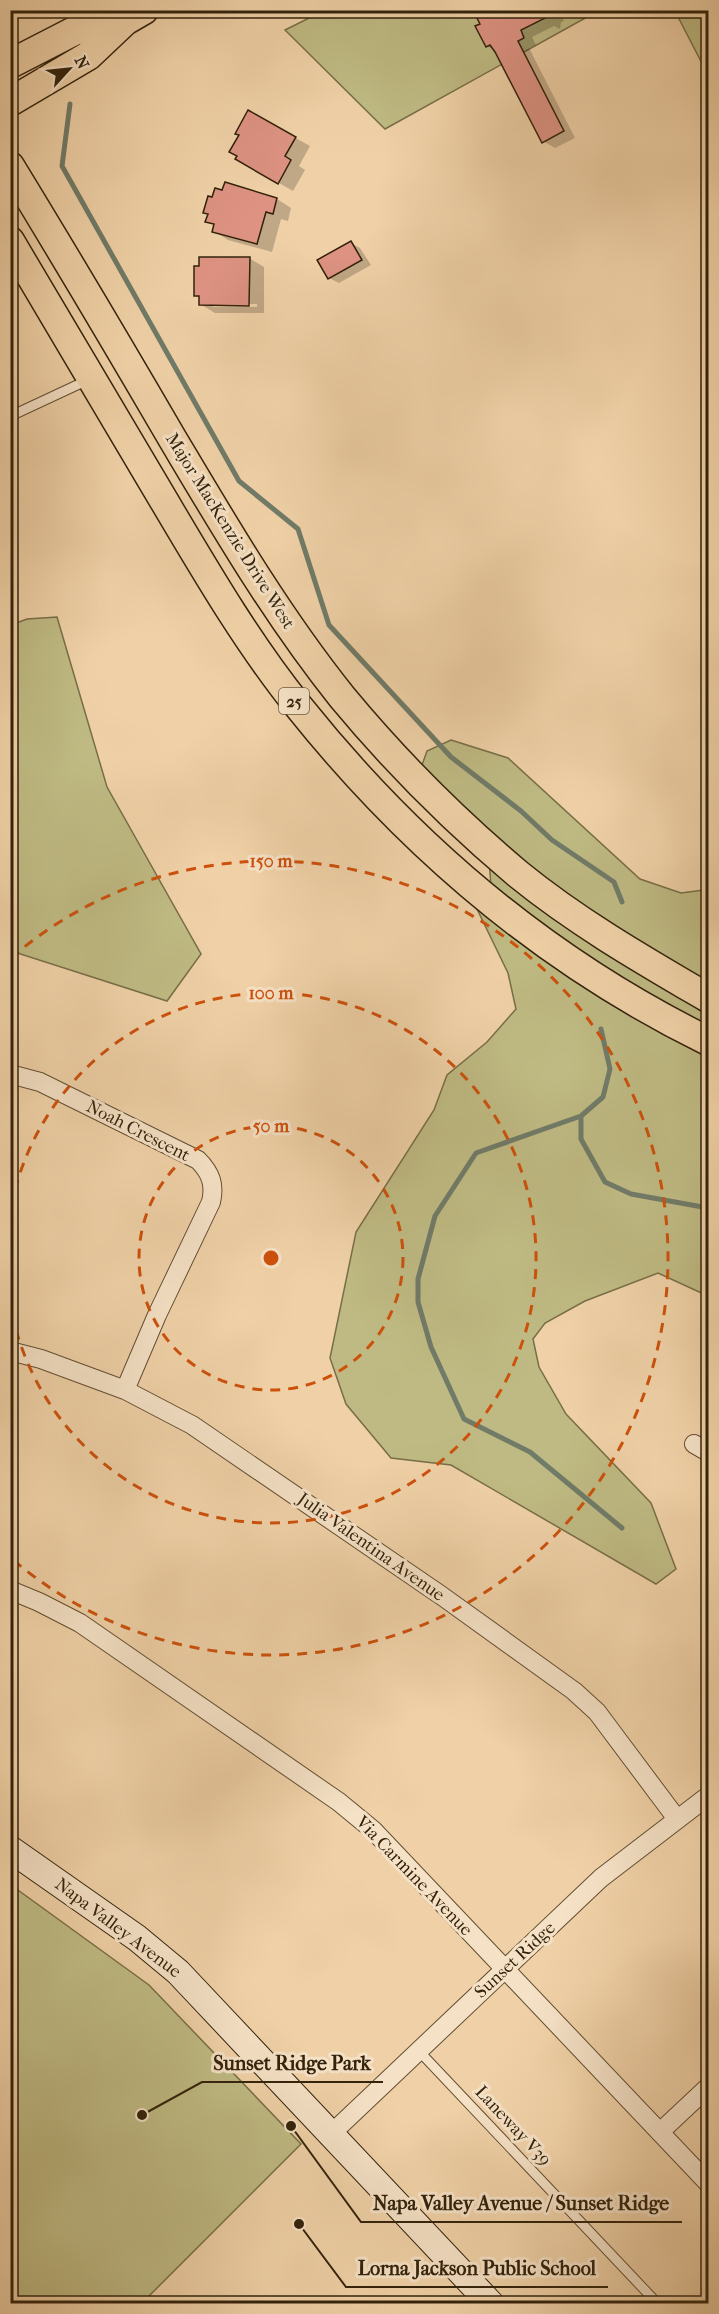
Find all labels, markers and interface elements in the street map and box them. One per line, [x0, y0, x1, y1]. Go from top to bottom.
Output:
north arrow [39, 39, 99, 99]
text: N [71, 53, 94, 73]
street label: Major MacKenzie Drive West [161, 429, 299, 633]
road number: 25 [279, 688, 309, 714]
text: 150 m [250, 851, 293, 872]
text: 100 m [248, 983, 295, 1004]
street label: Noah Crescent [83, 1096, 194, 1166]
text: 50 m [253, 1116, 290, 1137]
centre of rings [261, 1248, 281, 1268]
street label: Julia Valentina Avenue [292, 1487, 449, 1606]
street label: Via Carmine Avenue [351, 1811, 477, 1940]
street label: Napa Valley Avenue [51, 1874, 185, 1982]
street label: Sunset Ridge [470, 1917, 560, 2003]
callout: Sunset Ridge Park [202, 2044, 383, 2082]
text: Sunset Ridge Park [213, 2052, 372, 2075]
street label: Laneway V39 [471, 2082, 555, 2170]
callout: Napa Valley Avenue / Sunset Ridge [361, 2184, 682, 2222]
text: Napa Valley Avenue / Sunset Ridge [373, 2192, 669, 2215]
callout: Lorna Jackson Public School [346, 2249, 608, 2287]
text: Lorna Jackson Public School [358, 2257, 597, 2280]

